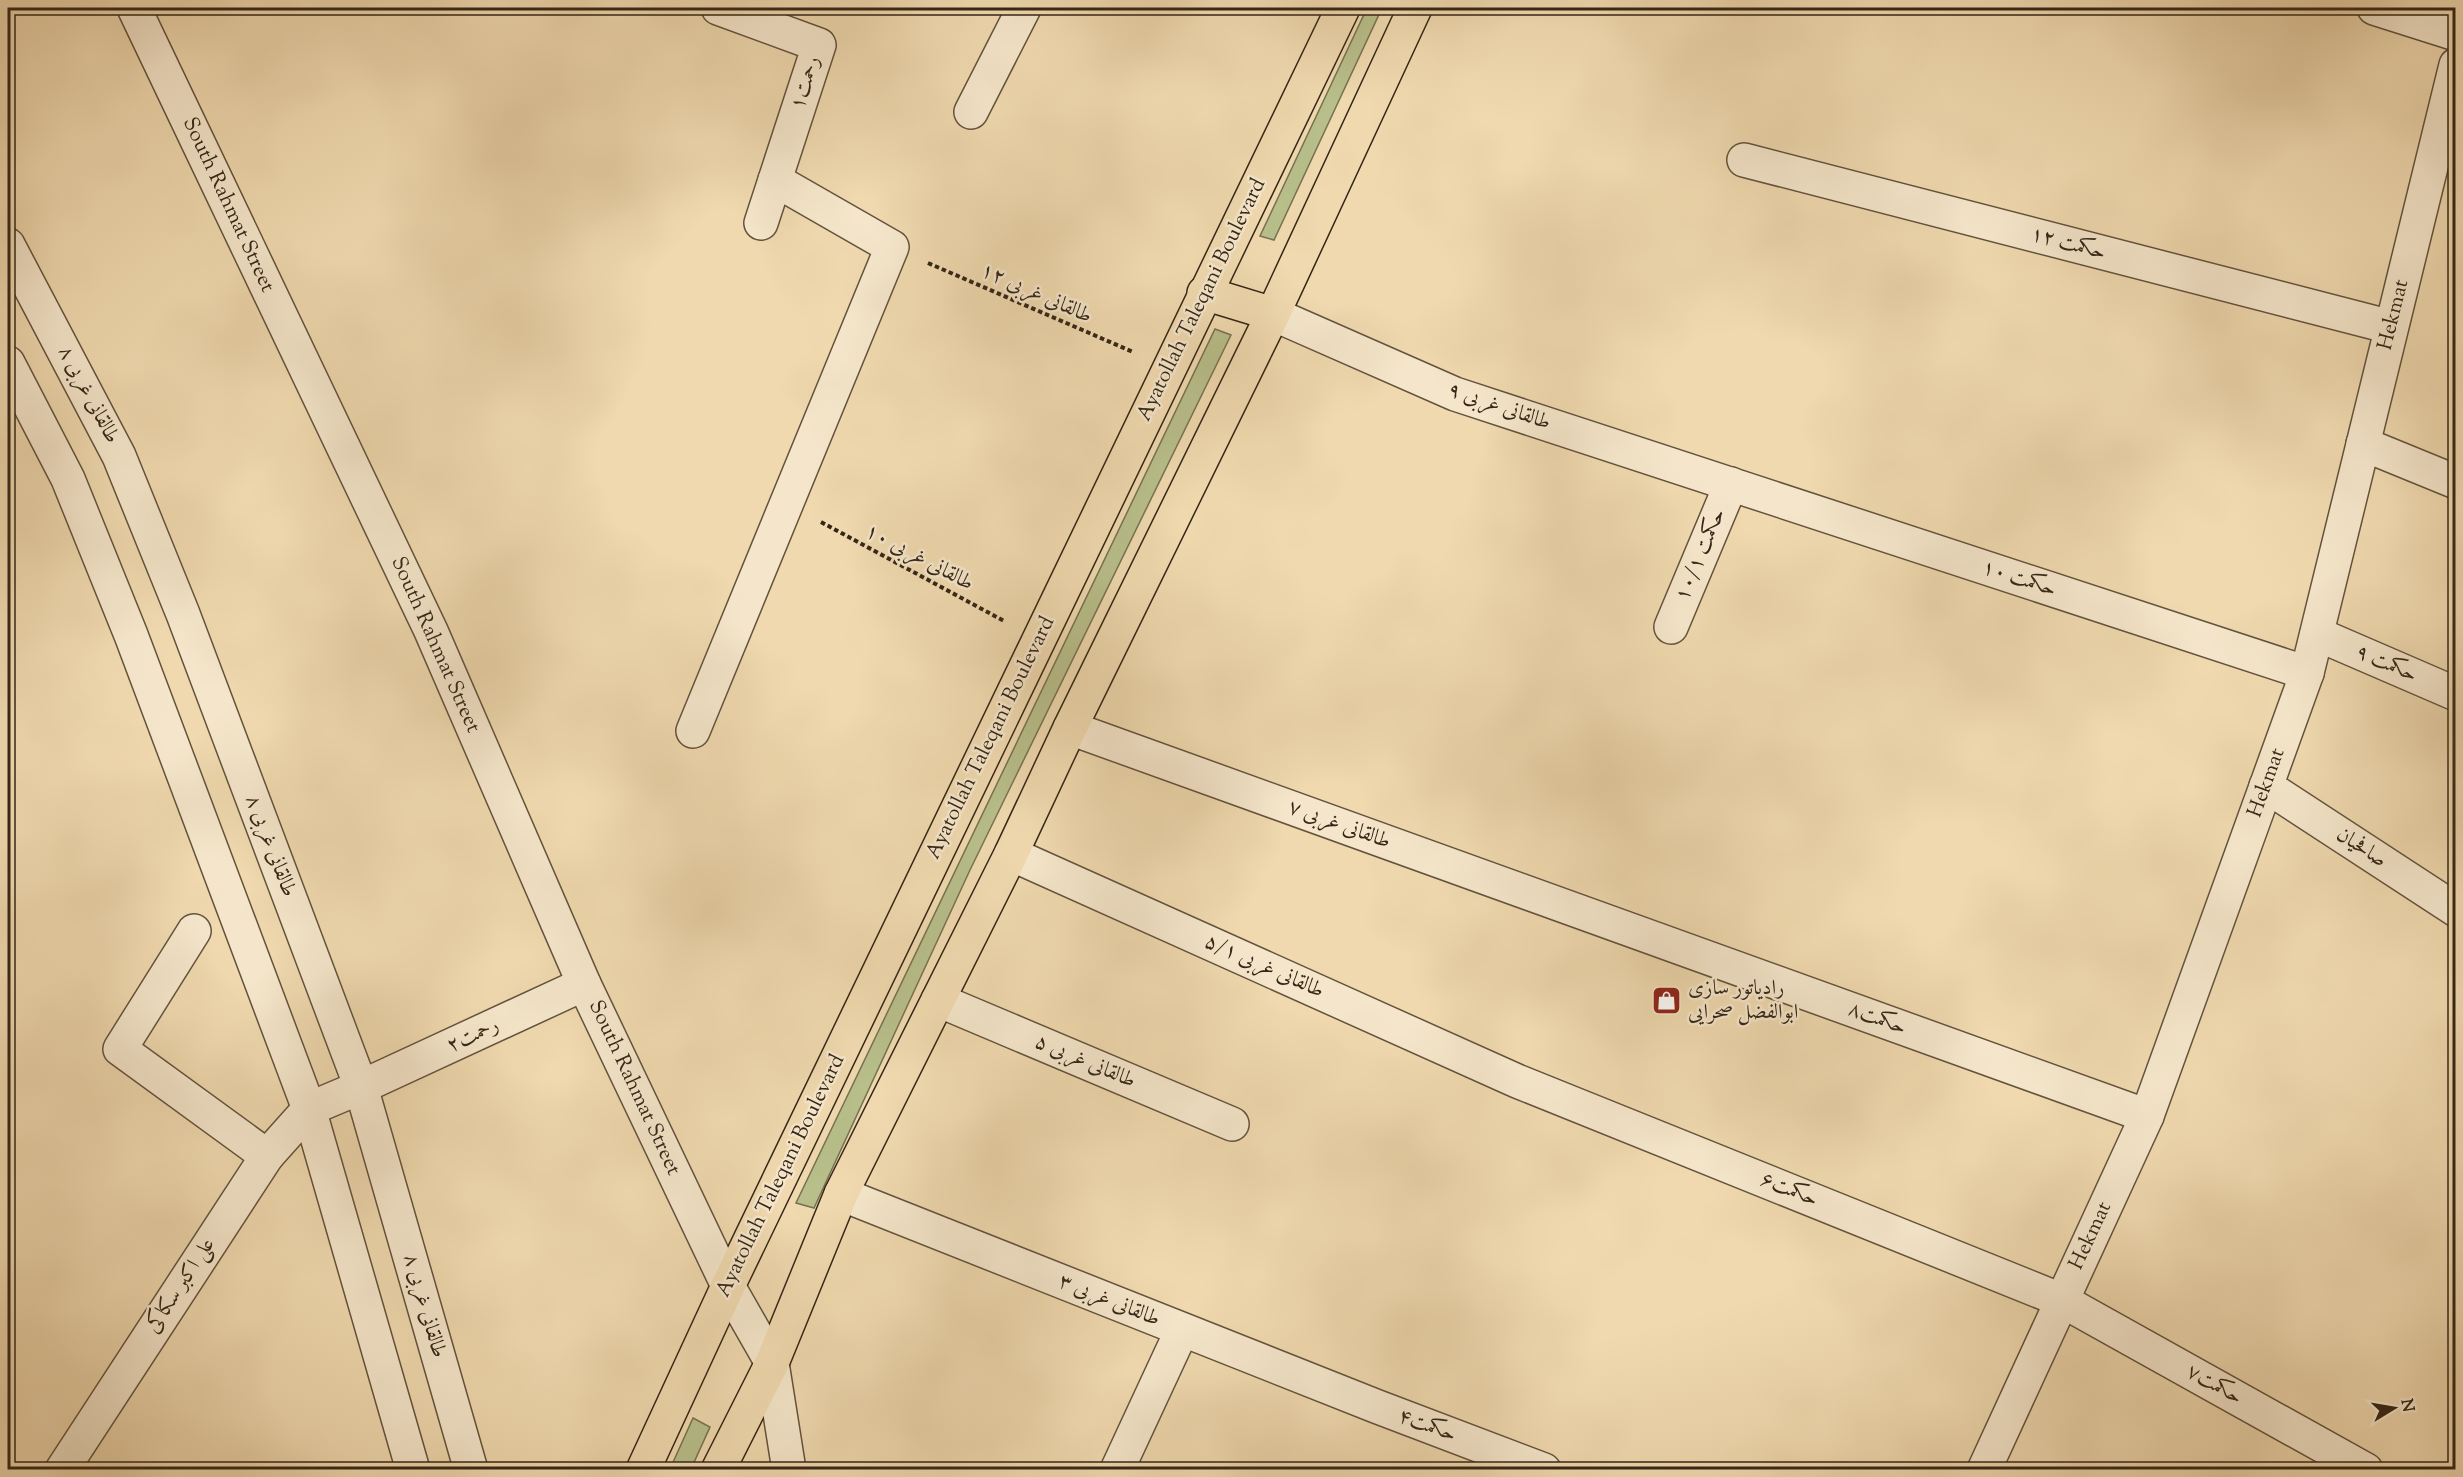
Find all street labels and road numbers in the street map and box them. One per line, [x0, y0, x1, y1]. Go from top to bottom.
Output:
street label: رحمت۱ [783, 52, 829, 114]
street label: South Rahmat Street [174, 113, 282, 297]
street label: Ayatollah Taleqani Boulevard [1130, 173, 1274, 427]
street label: حکمت ۱۲ [2027, 220, 2109, 268]
street label: طالقانی غربی ۱۲ [975, 256, 1097, 332]
street label: Hekmat [2371, 277, 2417, 353]
street label: طالقانی غربی ۸ [50, 341, 126, 449]
street label: طالقانی غربی ۹ [1444, 375, 1554, 439]
street label: حکمت ۱۰/۱ [1668, 504, 1734, 606]
street label: طالقانی غربی ۱۰ [859, 517, 979, 599]
street label: South Rahmat Street [383, 552, 487, 738]
street label: حکمت ۱۰ [1978, 553, 2060, 605]
street label: Ayatollah Taleqani Boulevard [919, 611, 1063, 865]
street label: حکمت ۹ [2350, 638, 2422, 690]
street label: Hekmat [2241, 744, 2293, 822]
street label: طالقانی غربی ۸ [237, 791, 303, 901]
street label: طالقانی غربی ۷ [1284, 793, 1394, 857]
street label: صافحیان [2330, 820, 2392, 876]
street label: طالقانی غربی ۵/۱ [1199, 927, 1329, 1007]
street label: حکمت۸ [1844, 995, 1910, 1043]
street label: South Rahmat Street [580, 996, 688, 1180]
street label: رحمت۲ [442, 1011, 504, 1061]
street label: طالقانی غربی ۵ [1030, 1027, 1140, 1097]
street label: Ayatollah Taleqani Boulevard [709, 1049, 853, 1303]
street label: حکمت۶ [1756, 1165, 1822, 1215]
street label: Hekmat [2062, 1197, 2120, 1275]
street label: علی اکبر سکاکی [139, 1232, 223, 1340]
street label: طالقانی غربی ۸ [395, 1250, 453, 1362]
street label: طالقانی غربی ۳ [1054, 1267, 1164, 1335]
street label: حکمت۷ [2181, 1357, 2247, 1413]
street label: حکمت۴ [1394, 1402, 1460, 1450]

